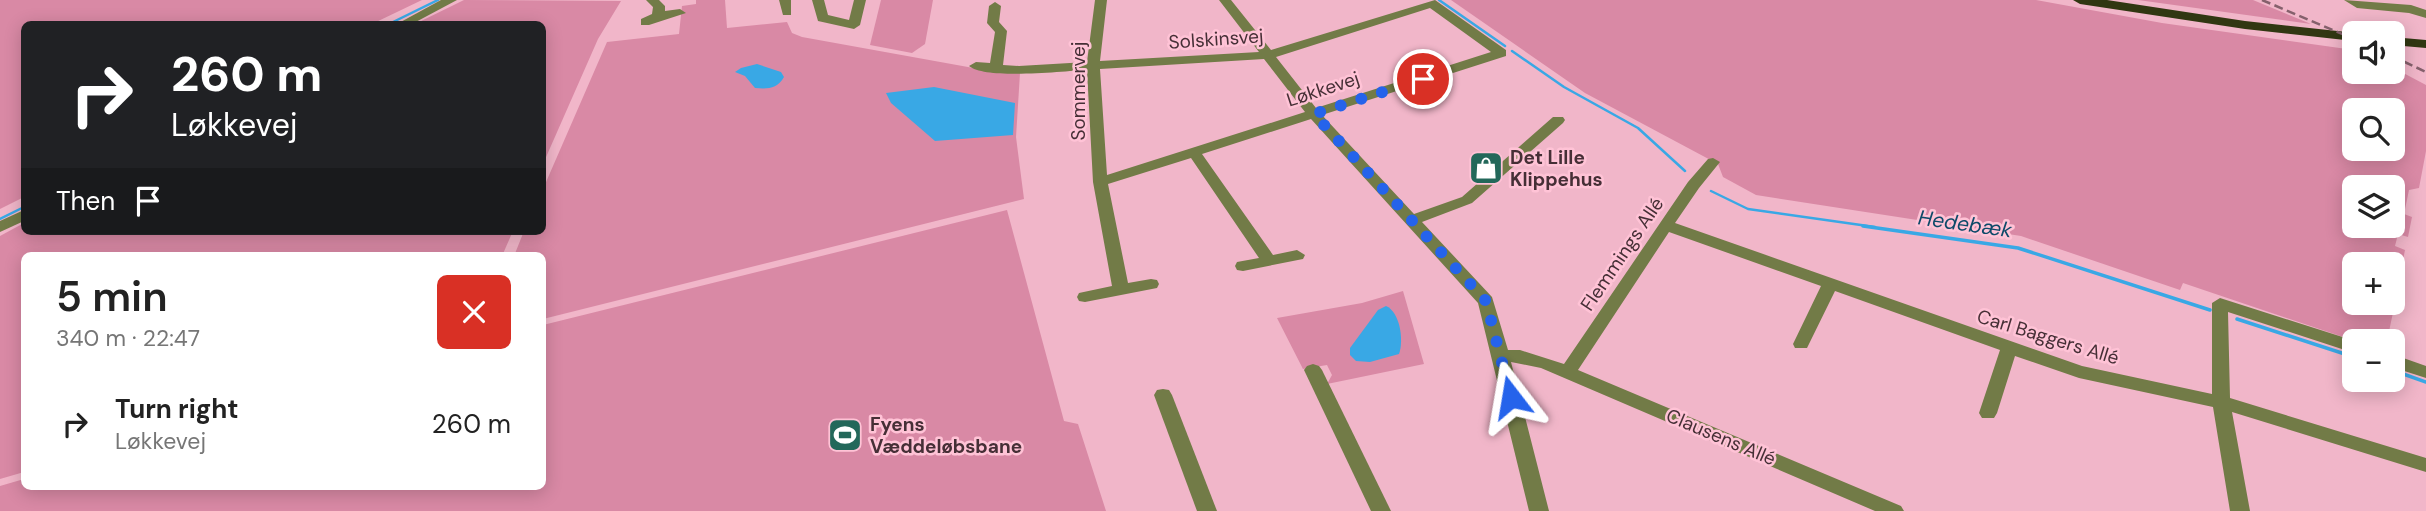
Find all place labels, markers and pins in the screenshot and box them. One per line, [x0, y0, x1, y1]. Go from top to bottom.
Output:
pin [1393, 49, 1453, 109]
place label: Det Lille Klippehus [1510, 145, 1603, 192]
shop icon: Det Lille Klippehus [1467, 149, 1505, 187]
place label: Fyens Væddeløbsbane [870, 412, 1022, 459]
sports icon: Fyens Væddeløbsbane [826, 416, 864, 454]

